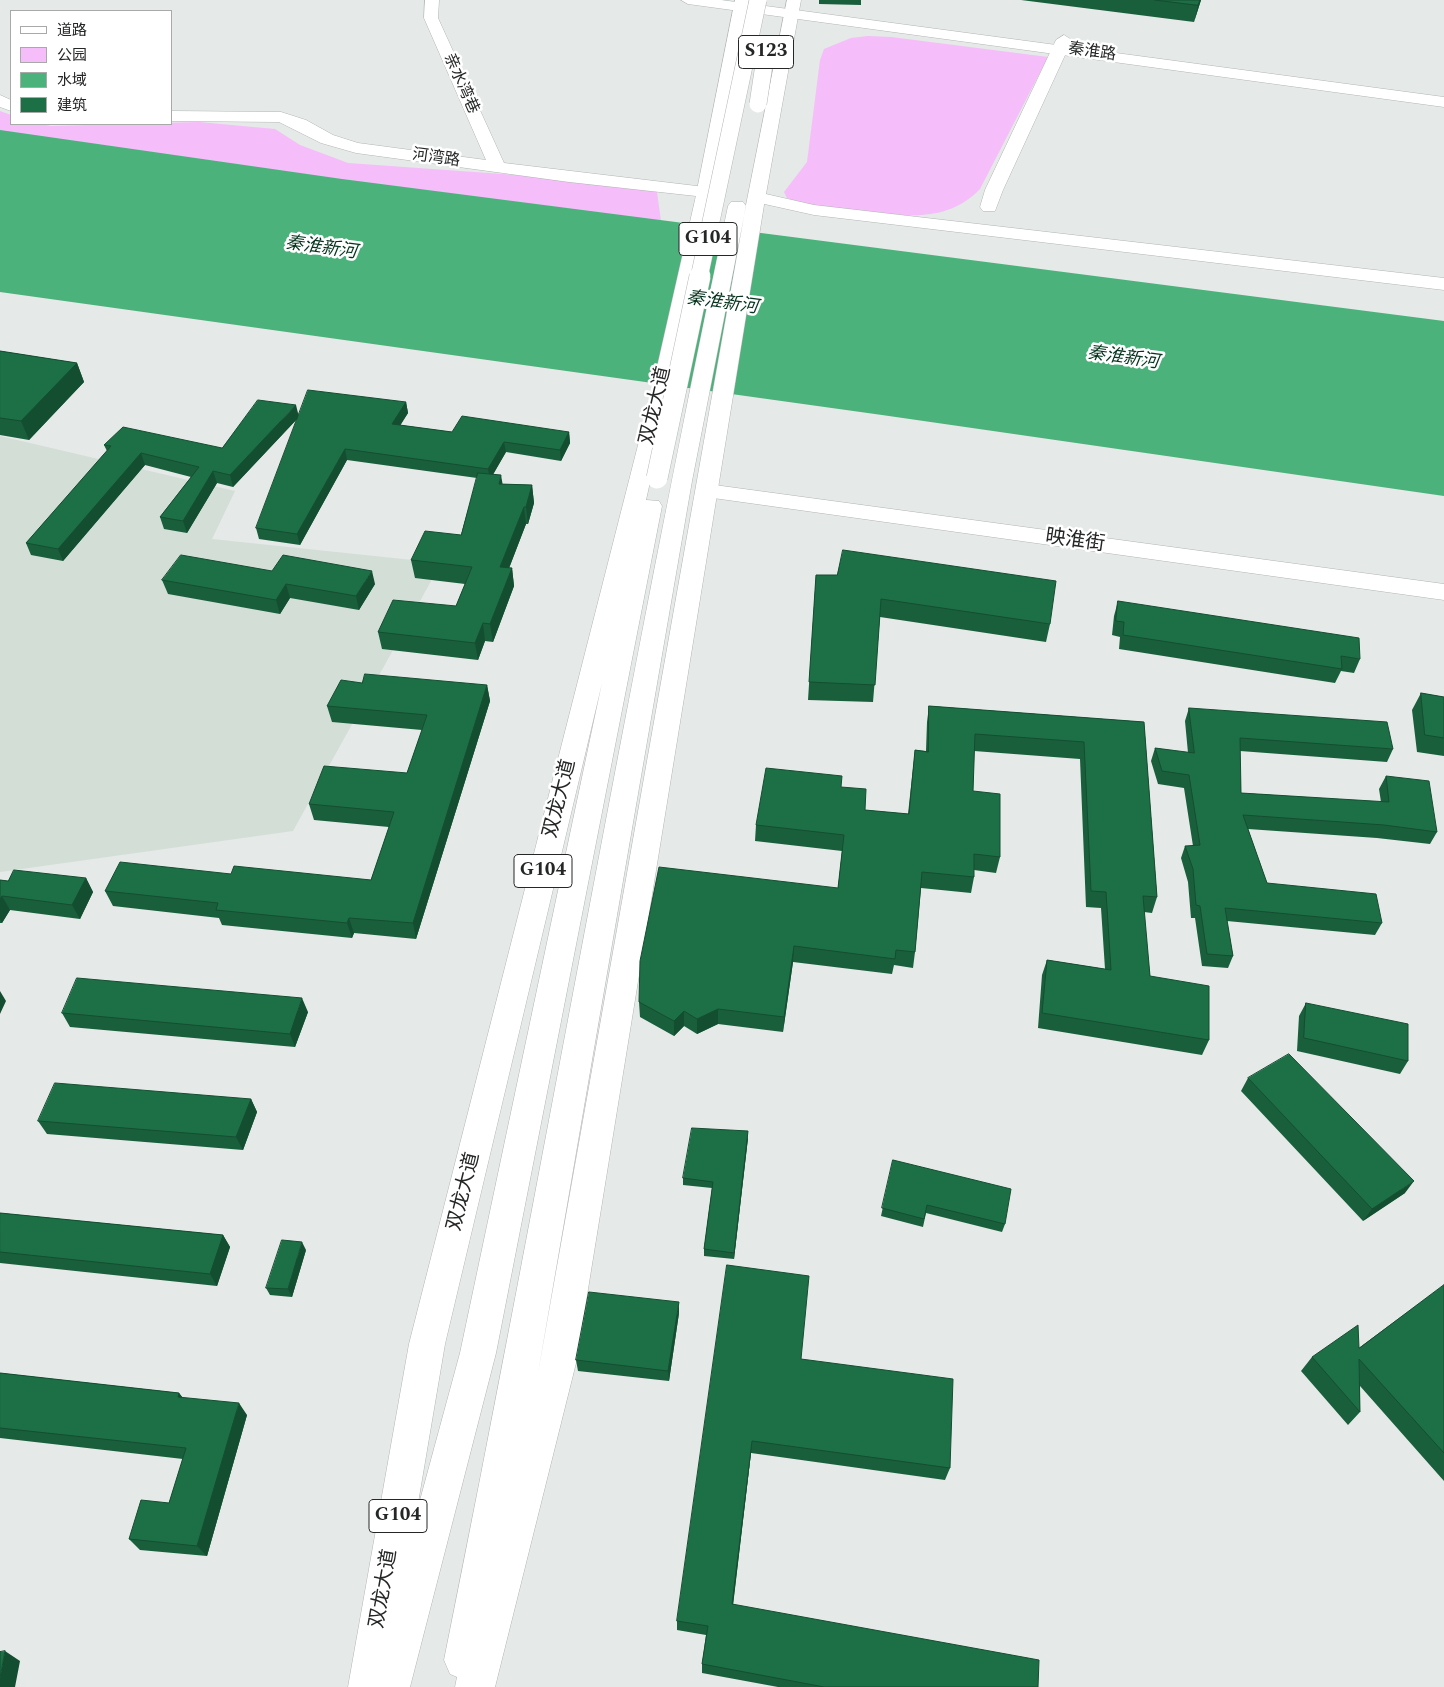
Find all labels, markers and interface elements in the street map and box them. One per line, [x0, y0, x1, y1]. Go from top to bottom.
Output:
legend [10, 10, 172, 125]
text: 道路 [57, 19, 87, 42]
road number: S123 [738, 36, 794, 68]
street label: 秦淮路 [1067, 40, 1117, 66]
text: 公园 [57, 44, 87, 67]
street label: 亲水湾巷 [438, 51, 482, 117]
text: 水域 [57, 69, 87, 92]
text: 建筑 [57, 94, 87, 117]
street label: 河湾路 [411, 146, 461, 172]
road number: G104 [679, 222, 737, 255]
water label: 秦淮新河 [284, 233, 358, 265]
water label: 秦淮新河 [685, 288, 759, 320]
water label: 秦淮新河 [1086, 343, 1160, 375]
street label: 双龙大道 [636, 364, 678, 448]
street label: 映淮街 [1044, 526, 1106, 558]
street label: 双龙大道 [540, 757, 582, 841]
road number: G104 [514, 854, 572, 888]
street label: 双龙大道 [444, 1150, 486, 1234]
road number: G104 [369, 1500, 427, 1532]
street label: 双龙大道 [366, 1548, 404, 1630]

